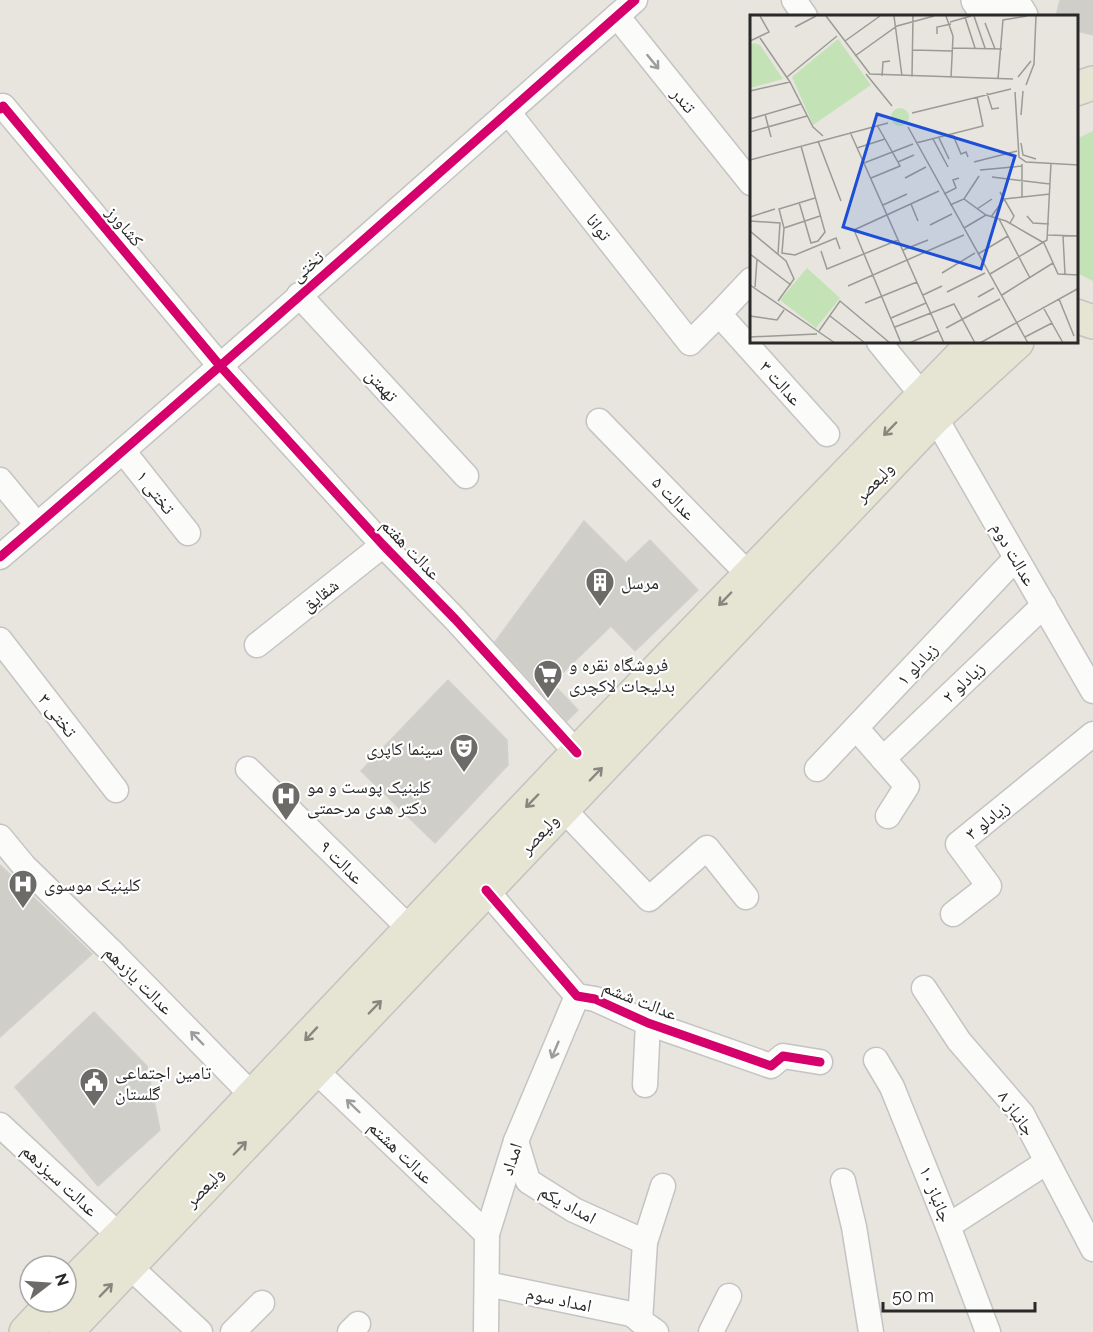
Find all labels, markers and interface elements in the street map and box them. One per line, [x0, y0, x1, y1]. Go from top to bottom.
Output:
inset map [750, 15, 1078, 344]
one-way arrow [647, 54, 660, 70]
street label: تندر [667, 82, 701, 117]
street label: کشاورز [101, 201, 148, 251]
street label: توانا [582, 209, 616, 245]
street label: تختی [286, 246, 329, 287]
street label: عدالت ۳ [755, 356, 807, 410]
street label: تهمتن [361, 364, 402, 407]
one-way arrow [882, 421, 897, 436]
street label: ولیعصر [849, 458, 898, 507]
street label: ۱ تختی [132, 466, 180, 519]
street label: عدالت ۵ [648, 472, 700, 524]
street label: عدالت هفتم [375, 514, 445, 585]
street label: عدالت دوم [986, 519, 1041, 590]
building icon: مرسل [584, 566, 616, 608]
place label: مرسل [621, 572, 659, 594]
street label: شقایق [297, 574, 343, 617]
one-way arrow [718, 592, 732, 607]
street label: زیادلو ۱ [892, 639, 942, 690]
place label: فروشگاه نقره و بدلیجات لاکچری [569, 654, 675, 697]
street label: زیادلو ۲ [938, 657, 989, 707]
supermarket icon: فروشگاه نقره و بدلیجات لاکچری [532, 658, 564, 700]
street label: تختی ۳ [34, 689, 82, 742]
theatre icon: سینما کاپری [448, 732, 480, 774]
place label: سینما کاپری [366, 738, 443, 760]
one-way arrow [589, 767, 603, 782]
place label: کلینیک پوست و مو دکتر هدی مرحمتی [307, 776, 432, 819]
hospital icon: کلینیک پوست و مو دکتر هدی مرحمتی [270, 780, 302, 822]
one-way arrow [525, 793, 539, 808]
street label: زیادلو ۳ [961, 796, 1013, 844]
street label: ولیعصر [514, 809, 563, 859]
street label: عدالت ۹ [316, 836, 368, 888]
hospital icon: کلینیک موسوی [7, 868, 39, 910]
place label: کلینیک موسوی [44, 874, 141, 896]
street label: عدالت یازدهم [99, 941, 178, 1020]
street label: عدالت ششم [599, 976, 680, 1026]
one-way arrow [368, 1000, 382, 1015]
one-way arrow [304, 1026, 318, 1041]
one-way arrow [189, 1031, 204, 1046]
one-way arrow [549, 1040, 560, 1058]
place label: تامین اجتماعی گلستان [115, 1062, 211, 1105]
public building icon: تامین اجتماعی گلستان [78, 1066, 110, 1108]
street label: جانباز ۸ [993, 1086, 1040, 1140]
one-way arrow [346, 1099, 361, 1113]
street label: عدالت هشتم [363, 1116, 438, 1190]
street label: عدالت سیزدهم [16, 1139, 103, 1222]
street label: امداد [496, 1140, 526, 1178]
one-way arrow [233, 1141, 248, 1156]
street label: ولیعصر [179, 1163, 228, 1212]
street label: ۱۰ جانباز [915, 1163, 957, 1225]
street label: امداد یکم [535, 1180, 600, 1230]
north arrow [18, 1254, 78, 1314]
text: N [51, 1271, 73, 1288]
scale bar [883, 1275, 1034, 1313]
one-way arrow [99, 1282, 113, 1297]
street label: امداد سوم [524, 1282, 594, 1318]
text: 50 m [892, 1285, 934, 1306]

